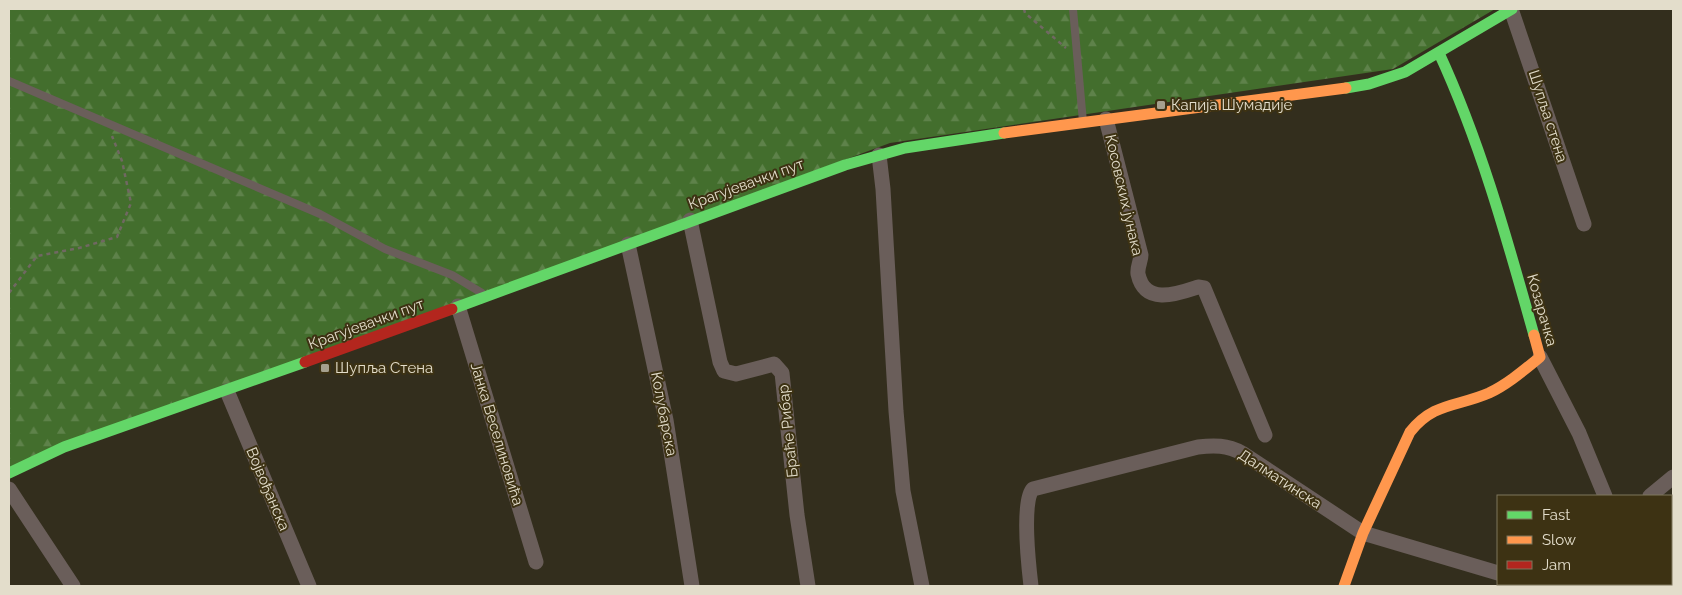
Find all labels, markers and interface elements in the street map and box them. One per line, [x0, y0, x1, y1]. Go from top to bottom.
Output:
street label: Шупља стена [1525, 68, 1571, 164]
place label: Капија Шумадије [1171, 96, 1293, 114]
marker: Капија Шумадије [1155, 99, 1167, 111]
street label: Косовских јунака [1101, 133, 1147, 257]
street label: Крагујевачки пут [686, 155, 806, 213]
street label: Козарачка [1523, 272, 1561, 348]
street label: Крагујевачки пут [306, 295, 426, 353]
place label: Шупља Стена [335, 359, 433, 377]
street label: Јанка Веселиновића [467, 360, 527, 508]
marker: Шупља Стена [319, 362, 331, 374]
street label: Колубарска [647, 370, 681, 458]
street label: Браће Рибар [774, 384, 802, 478]
street label: Војвођанска [242, 445, 294, 533]
street label: Далматинска [1235, 445, 1325, 513]
legend [1497, 495, 1672, 585]
text: Fast [1542, 506, 1570, 524]
text: Slow [1542, 531, 1576, 549]
text: Jam [1542, 556, 1571, 574]

